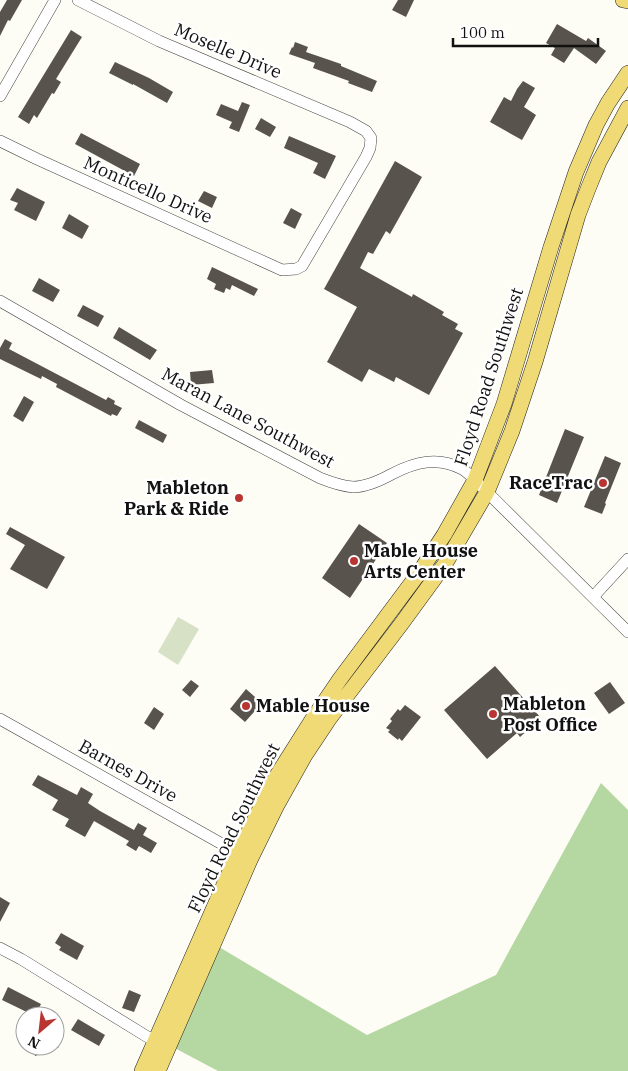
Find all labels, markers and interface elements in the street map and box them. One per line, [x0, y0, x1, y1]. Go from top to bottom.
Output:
scale bar [453, 15, 598, 47]
street label: Moselle Drive [171, 18, 285, 83]
text: 100 m [460, 23, 505, 42]
street label: Monticello Drive [80, 151, 216, 228]
street label: Floyd Road Southwest [449, 285, 528, 469]
street label: Maran Lane Southwest [158, 362, 339, 473]
place label: RaceTrac [509, 471, 593, 494]
place label: Mableton Park & Ride [124, 476, 229, 520]
marker: RaceTrac [597, 477, 609, 489]
marker: Mableton Park & Ride [233, 492, 245, 504]
place label: Mable House Arts Center [364, 539, 478, 583]
marker: Mable House Arts Center [348, 555, 360, 567]
place label: Mableton Post Office [503, 692, 597, 736]
place label: Mable House [256, 694, 370, 717]
marker: Mable House [240, 700, 252, 712]
marker: Mableton Post Office [487, 708, 499, 720]
street label: Barnes Drive [75, 734, 182, 807]
street label: Floyd Road Southwest [182, 739, 285, 917]
north arrow [15, 1006, 65, 1056]
text: N [25, 1032, 43, 1053]

